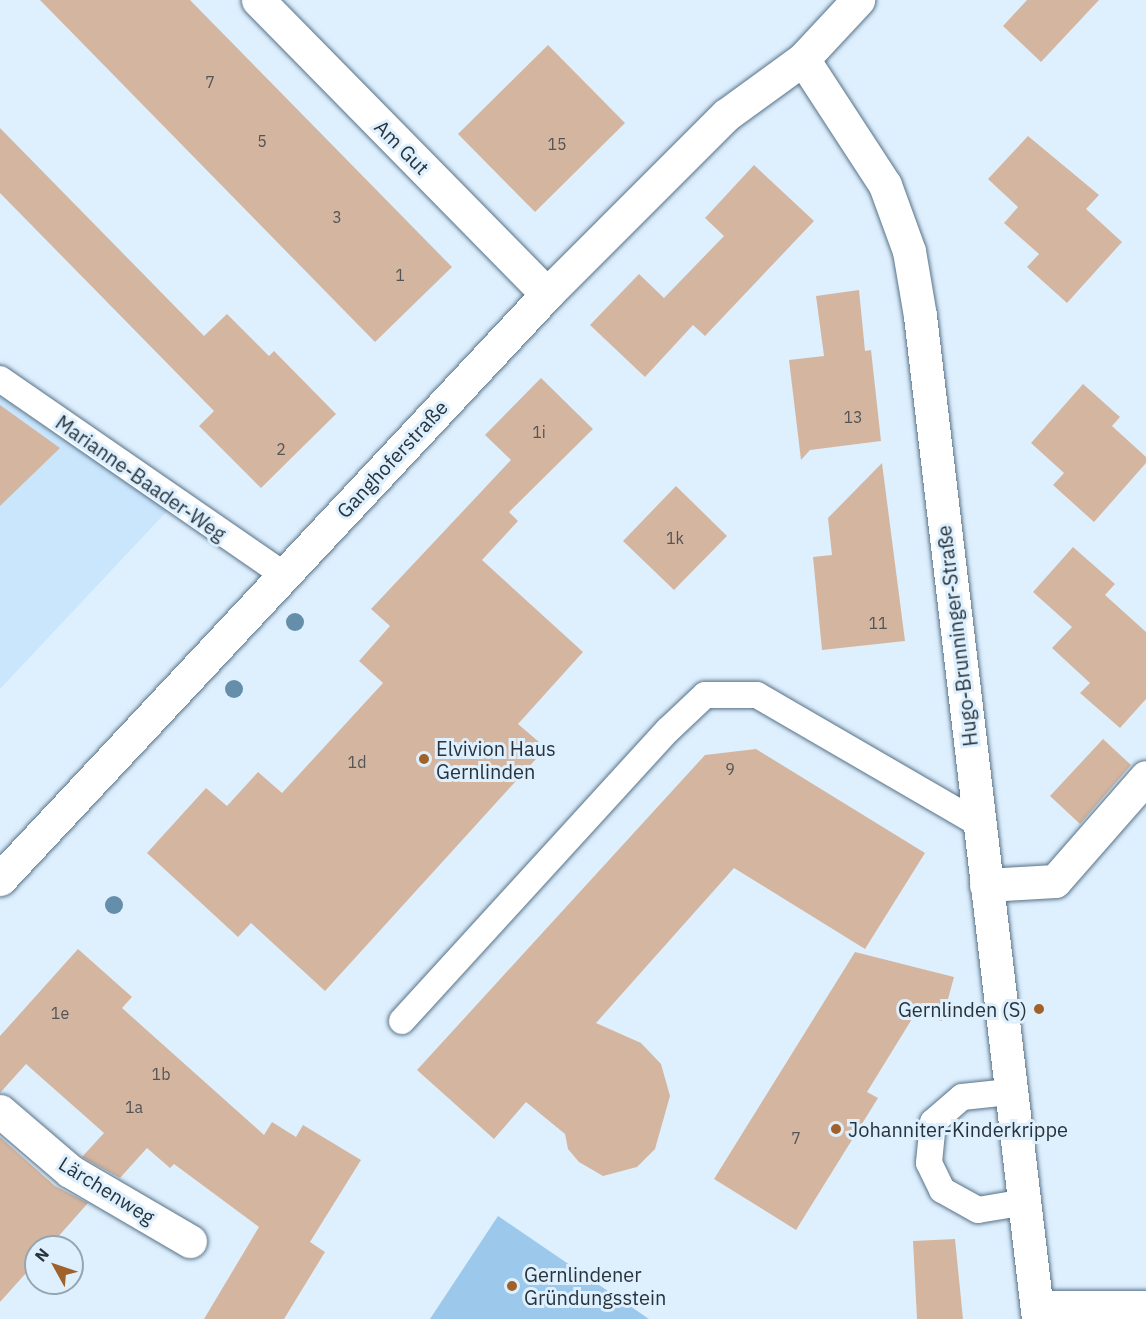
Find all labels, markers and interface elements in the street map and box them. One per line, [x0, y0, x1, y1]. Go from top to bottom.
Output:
house number: 7 [205, 72, 215, 92]
street label: Am Gut [370, 115, 434, 179]
house number: 5 [257, 131, 267, 151]
house number: 15 [547, 134, 567, 154]
house number: 3 [332, 207, 342, 227]
house number: 1 [395, 265, 405, 285]
street label: Ganghoferstraße [331, 395, 453, 523]
house number: 13 [843, 407, 863, 427]
street label: Marianne-Baader-Weg [51, 410, 231, 546]
house number: 1i [532, 422, 546, 442]
house number: 2 [276, 439, 286, 459]
street label: Hugo-Brunninger-Straße [932, 524, 982, 748]
house number: 1k [666, 528, 684, 548]
house number: 11 [868, 613, 888, 633]
place label: Elvivion Haus Gernlinden [436, 736, 556, 783]
house number: 1d [348, 752, 366, 772]
marker: Elvivion Haus Gernlinden [417, 752, 431, 766]
house number: 9 [725, 759, 735, 779]
place label: Gernlinden (S) [898, 997, 1027, 1021]
marker: Gernlinden (S) [1032, 1002, 1046, 1016]
house number: 1e [51, 1003, 69, 1023]
house number: 1b [152, 1064, 170, 1084]
house number: 1a [125, 1097, 143, 1117]
place label: Johanniter-Kinderkrippe [848, 1117, 1068, 1141]
marker: Johanniter-Kinderkrippe [829, 1122, 843, 1136]
house number: 7 [791, 1128, 801, 1148]
street label: Lärchenweg [55, 1151, 159, 1229]
north arrow [24, 1235, 84, 1295]
text: N [30, 1244, 53, 1266]
place label: Gernlindener Gründungsstein [524, 1262, 666, 1309]
marker: Gernlindener Gründungsstein [505, 1279, 519, 1293]

